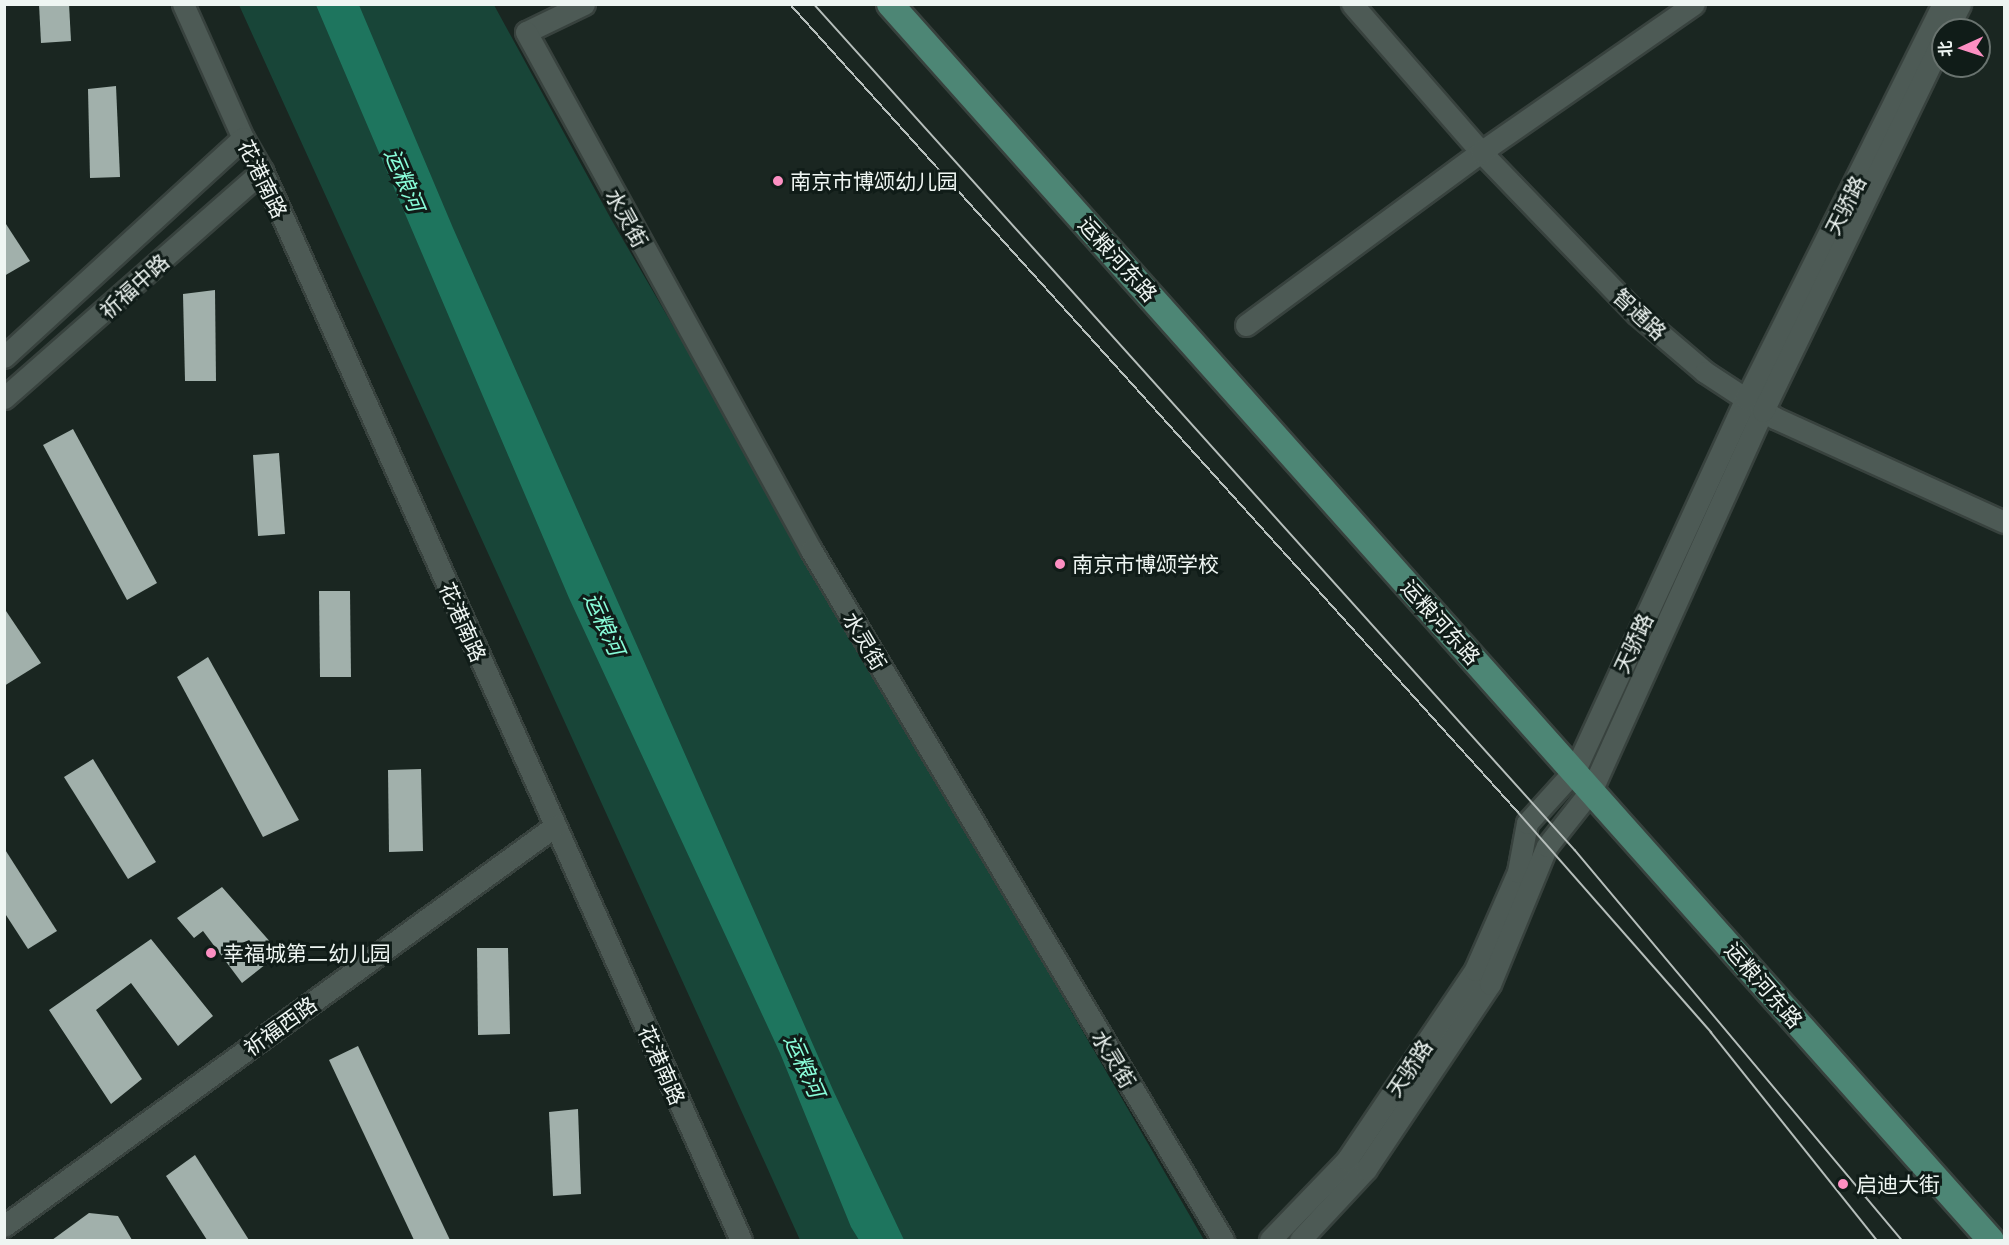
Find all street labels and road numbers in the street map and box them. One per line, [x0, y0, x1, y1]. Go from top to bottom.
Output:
street label: 花港南路 [233, 136, 293, 222]
street label: 天骄路 [1819, 171, 1871, 239]
street label: 水灵街 [601, 184, 653, 252]
street label: 运粮河东路 [1074, 212, 1162, 306]
street label: 祈福中路 [94, 249, 174, 323]
street label: 智通路 [1608, 283, 1672, 345]
street label: 运粮河东路 [1397, 575, 1485, 669]
street label: 花港南路 [434, 579, 492, 665]
street label: 水灵街 [838, 608, 892, 674]
street label: 天骄路 [1608, 609, 1658, 677]
street label: 运粮河东路 [1720, 937, 1808, 1033]
street label: 祈福西路 [239, 991, 321, 1061]
street label: 花港南路 [633, 1022, 691, 1108]
street label: 水灵街 [1087, 1026, 1141, 1092]
street label: 天骄路 [1381, 1035, 1437, 1101]

